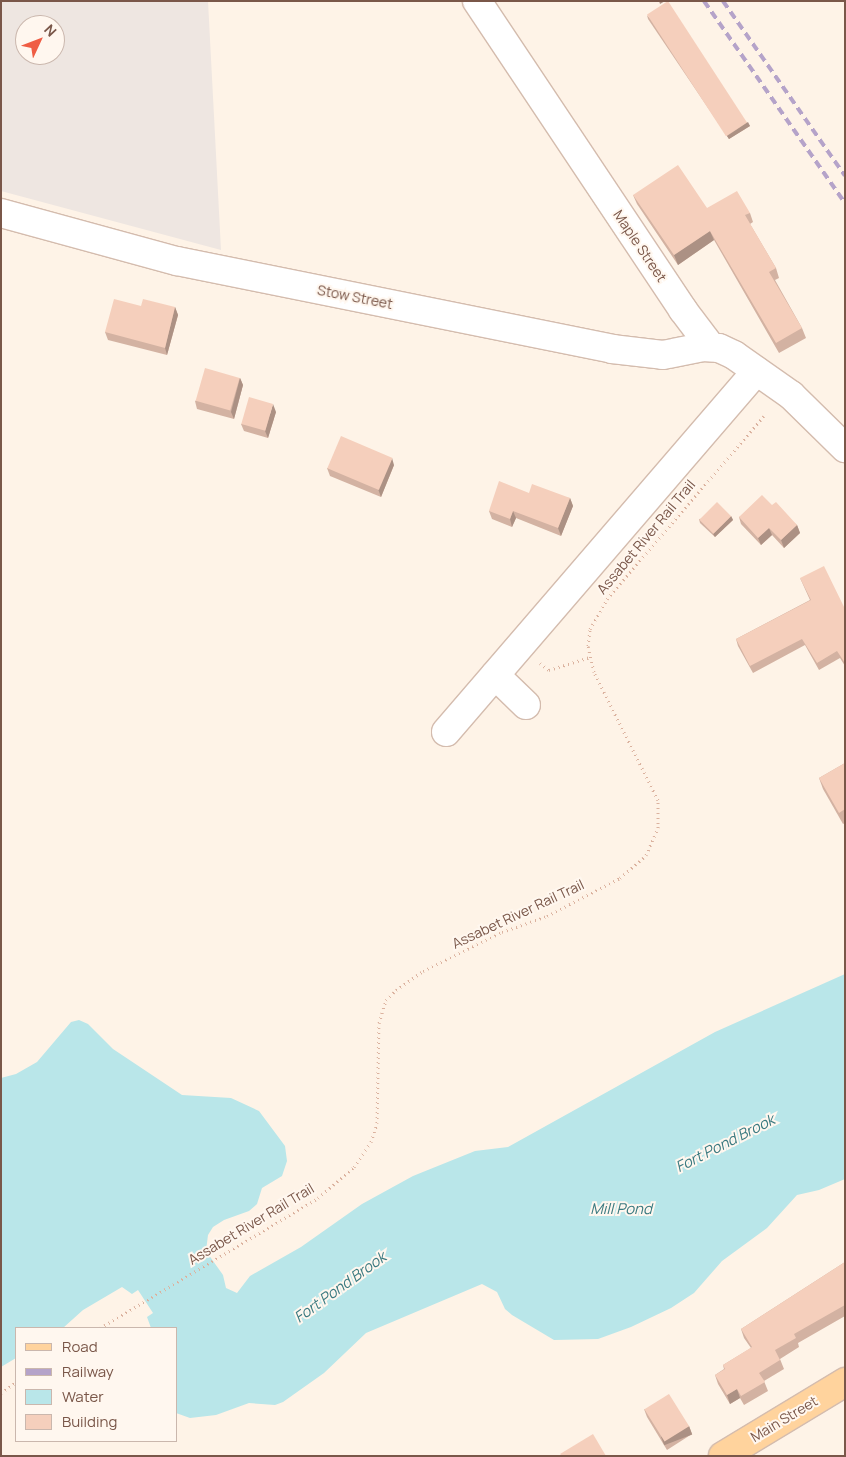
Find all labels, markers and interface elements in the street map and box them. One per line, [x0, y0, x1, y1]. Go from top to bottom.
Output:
north arrow [15, 15, 65, 65]
text: N [40, 20, 61, 40]
street label: Maple Street [610, 207, 670, 285]
street label: Stow Street [316, 281, 394, 313]
street label: Assabet River Rail Trail [593, 477, 699, 597]
street label: Assabet River Rail Trail [449, 876, 587, 952]
water label: Fort Pond Brook [672, 1110, 778, 1176]
street label: Assabet River Rail Trail [185, 1180, 317, 1268]
water label: Mill Pond [590, 1200, 652, 1218]
water label: Fort Pond Brook [291, 1248, 389, 1326]
legend [15, 1327, 178, 1442]
text: Road [62, 1336, 98, 1357]
text: Railway [62, 1361, 114, 1382]
text: Water [62, 1386, 104, 1407]
street label: Main Street [748, 1392, 820, 1446]
text: Building [62, 1411, 117, 1432]

